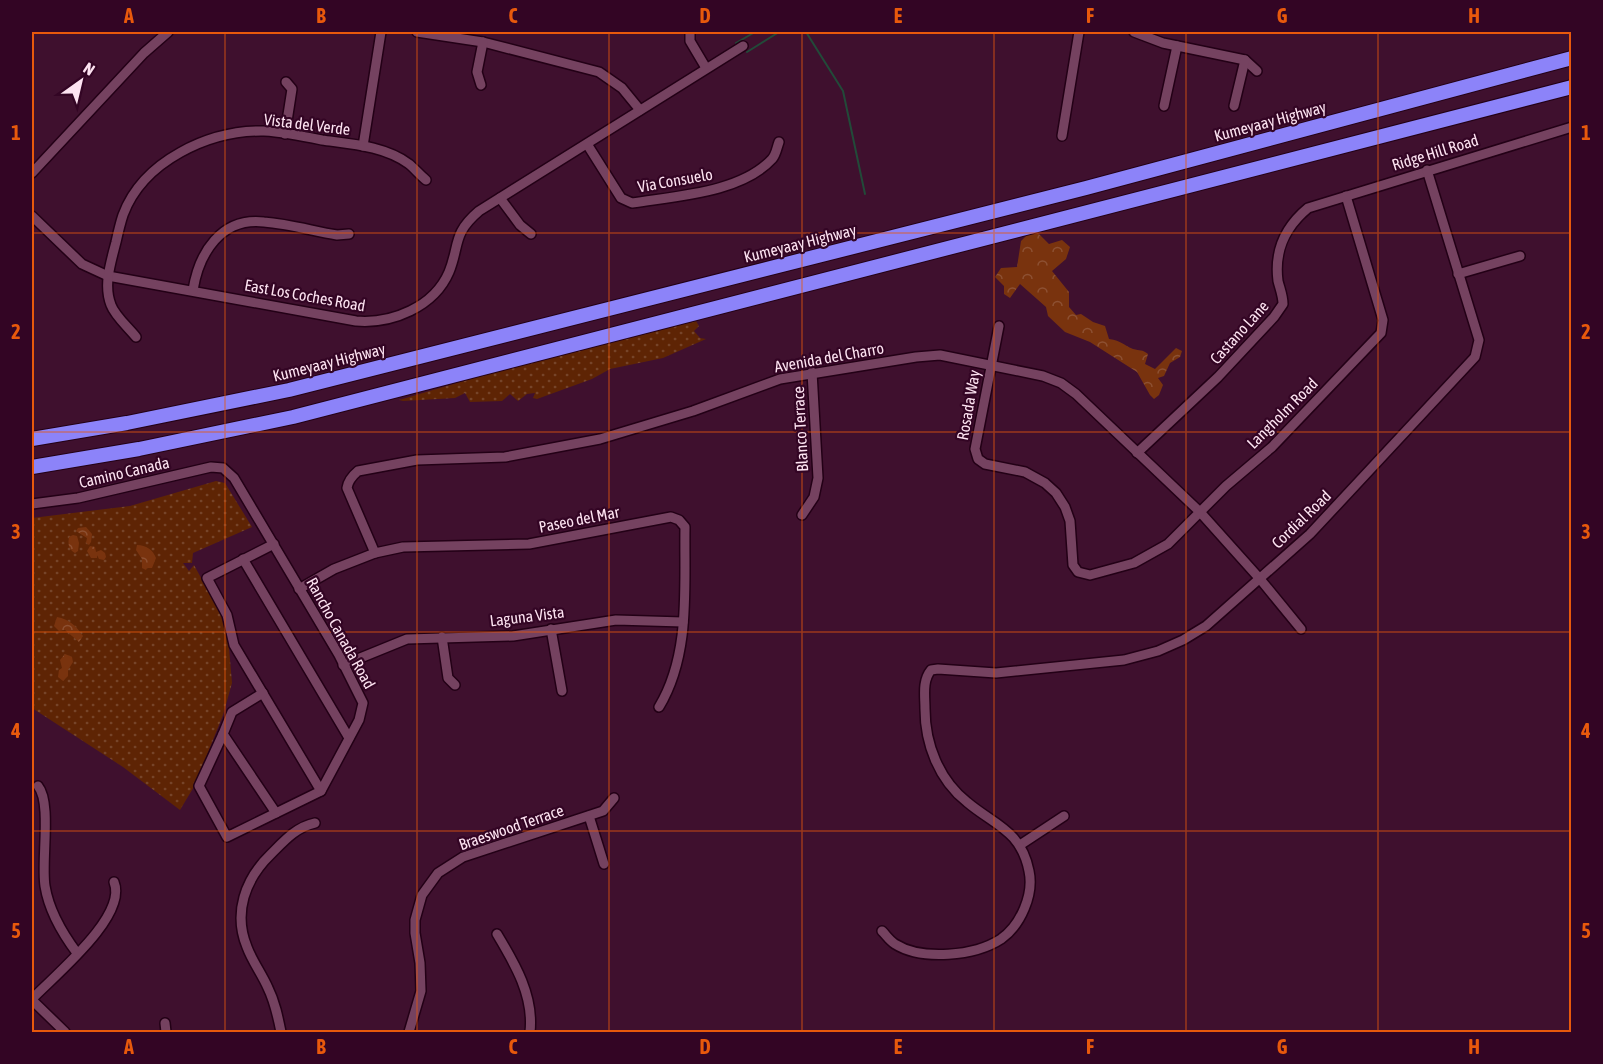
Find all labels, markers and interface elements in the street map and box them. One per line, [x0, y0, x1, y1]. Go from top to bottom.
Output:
text: A [123, 4, 134, 27]
text: B [316, 4, 326, 27]
text: C [509, 4, 518, 27]
text: D [699, 4, 711, 27]
text: E [894, 4, 903, 27]
text: F [1086, 4, 1094, 27]
text: G [1277, 4, 1288, 27]
text: H [1468, 4, 1480, 27]
north arrow [51, 51, 111, 111]
text: N [80, 58, 98, 79]
street label: Kumeyaay Highway [1212, 97, 1329, 146]
street label: Vista del Verde [263, 110, 351, 138]
text: 1 [11, 121, 21, 144]
text: 1 [1581, 121, 1591, 144]
street label: Ridge Hill Road [1390, 130, 1481, 175]
street label: Via Consuelo [636, 165, 714, 195]
street label: Kumeyaay Highway [742, 220, 859, 267]
street label: East Los Coches Road [243, 276, 367, 314]
street label: Castano Lane [1206, 297, 1272, 367]
text: 2 [11, 320, 21, 343]
text: 2 [1581, 320, 1591, 343]
street label: Kumeyaay Highway [271, 339, 388, 386]
street label: Avenida del Charro [773, 339, 885, 375]
street label: Rosada Way [953, 368, 984, 442]
street label: Langholm Road [1243, 374, 1322, 453]
street label: Blanco Terrace [789, 386, 811, 472]
street label: Camino Canada [77, 453, 171, 491]
street label: Cordial Road [1268, 486, 1334, 552]
street label: Paseo del Mar [537, 502, 621, 536]
text: 3 [11, 520, 21, 543]
text: 3 [1581, 520, 1591, 543]
street label: Rancho Canada Road [303, 574, 379, 692]
street label: Laguna Vista [489, 603, 565, 630]
text: 4 [10, 719, 21, 742]
text: 4 [1580, 719, 1591, 742]
street label: Braeswood Terrace [456, 801, 566, 853]
text: 5 [11, 919, 21, 942]
text: 5 [1581, 919, 1591, 942]
text: A [123, 1035, 134, 1058]
text: B [316, 1035, 326, 1058]
text: C [509, 1035, 518, 1058]
text: D [699, 1035, 711, 1058]
text: E [894, 1035, 903, 1058]
text: F [1086, 1035, 1094, 1058]
text: G [1277, 1035, 1288, 1058]
text: H [1468, 1035, 1480, 1058]

